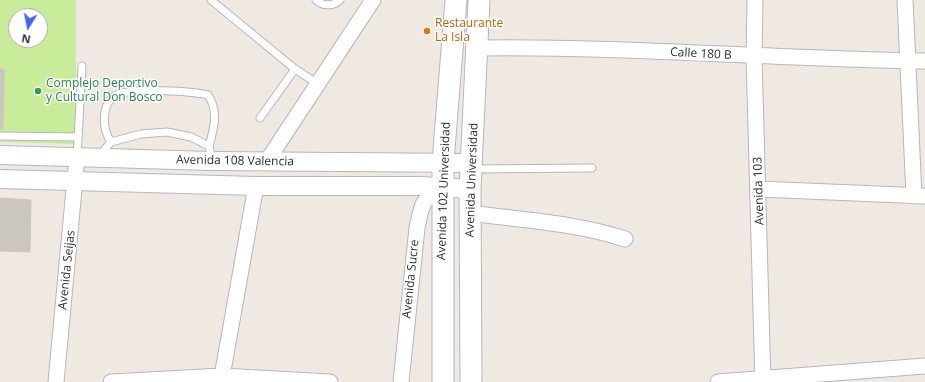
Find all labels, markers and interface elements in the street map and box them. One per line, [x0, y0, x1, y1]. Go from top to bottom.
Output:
north arrow [8, 8, 48, 48]
place label: Restaurante La Isla [435, 17, 503, 45]
marker: Restaurante La Isla [422, 26, 432, 36]
text: N [20, 31, 32, 47]
street label: Calle 180 B [670, 45, 732, 63]
place label: Complejo Deportivo y Cultural Don Bosco [46, 77, 162, 105]
marker: Complejo Deportivo y Cultural Don Bosco [33, 86, 43, 96]
street label: Avenida 102 Universidad [434, 122, 454, 260]
street label: Avenida Universidad [463, 122, 481, 238]
street label: Avenida 108 Valencia [176, 153, 294, 169]
street label: Avenida 103 [751, 157, 767, 225]
street label: Avenida Seijas [56, 230, 78, 310]
street label: Avenida Sucre [400, 239, 422, 319]

